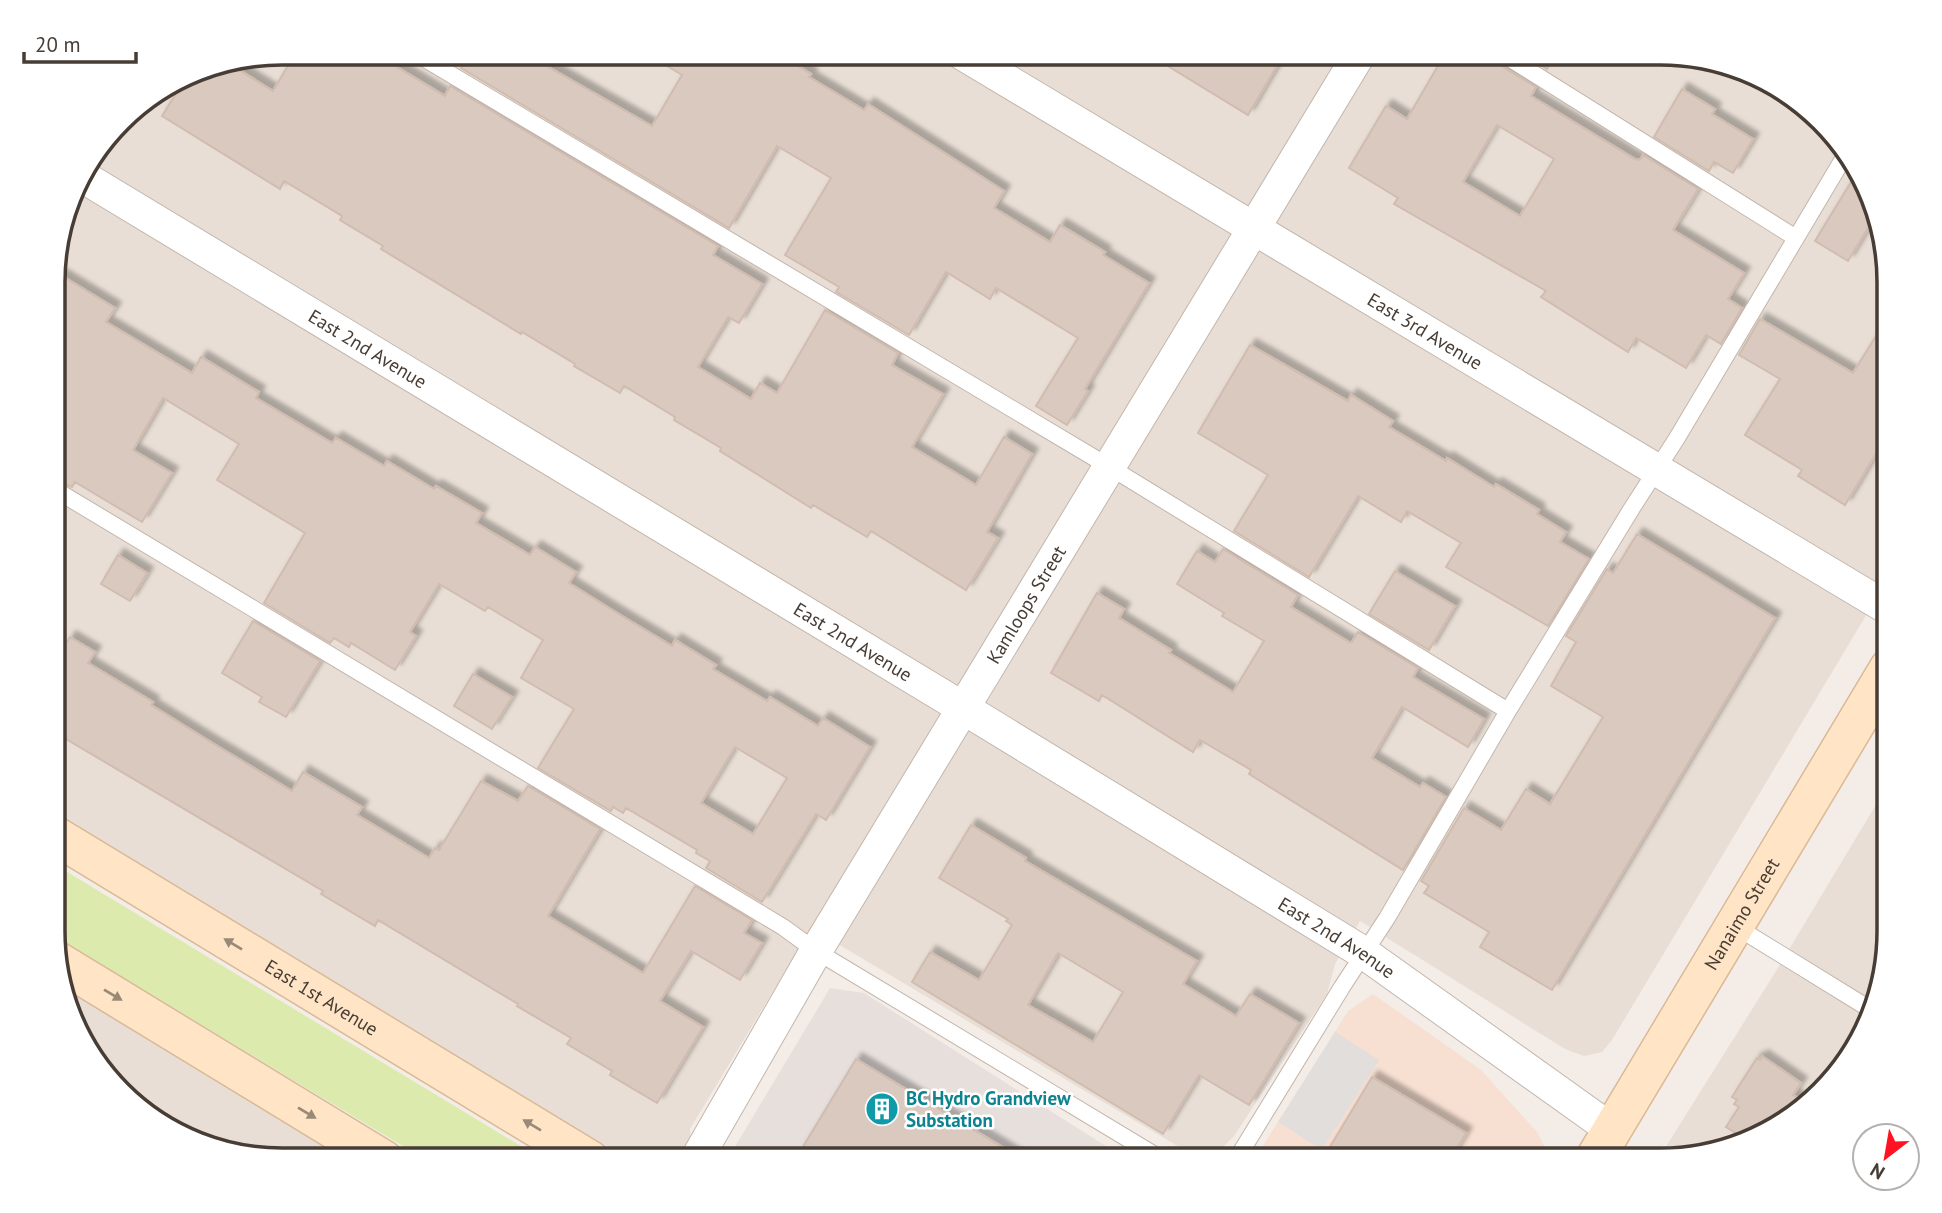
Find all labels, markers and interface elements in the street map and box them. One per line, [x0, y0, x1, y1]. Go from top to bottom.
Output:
scale bar [24, 21, 136, 65]
text: 20 m [35, 31, 81, 58]
street label: East 3rd Avenue [1363, 287, 1487, 375]
street label: East 2nd Avenue [304, 304, 431, 394]
street label: Kamloops Street [981, 541, 1071, 668]
street label: East 2nd Avenue [790, 597, 917, 687]
street label: Nanaimo Street [1699, 853, 1785, 974]
street label: East 2nd Avenue [1274, 892, 1400, 983]
one-way arrow [223, 937, 242, 950]
street label: East 1st Avenue [261, 954, 383, 1041]
one-way arrow [103, 988, 122, 1001]
place label: BC Hydro Grandview Substation [906, 1086, 1071, 1132]
building icon: BC Hydro Grandview Substation [863, 1090, 901, 1128]
one-way arrow [297, 1107, 316, 1120]
one-way arrow [522, 1119, 541, 1131]
north arrow [1851, 1122, 1921, 1192]
text: N [1866, 1158, 1889, 1185]

